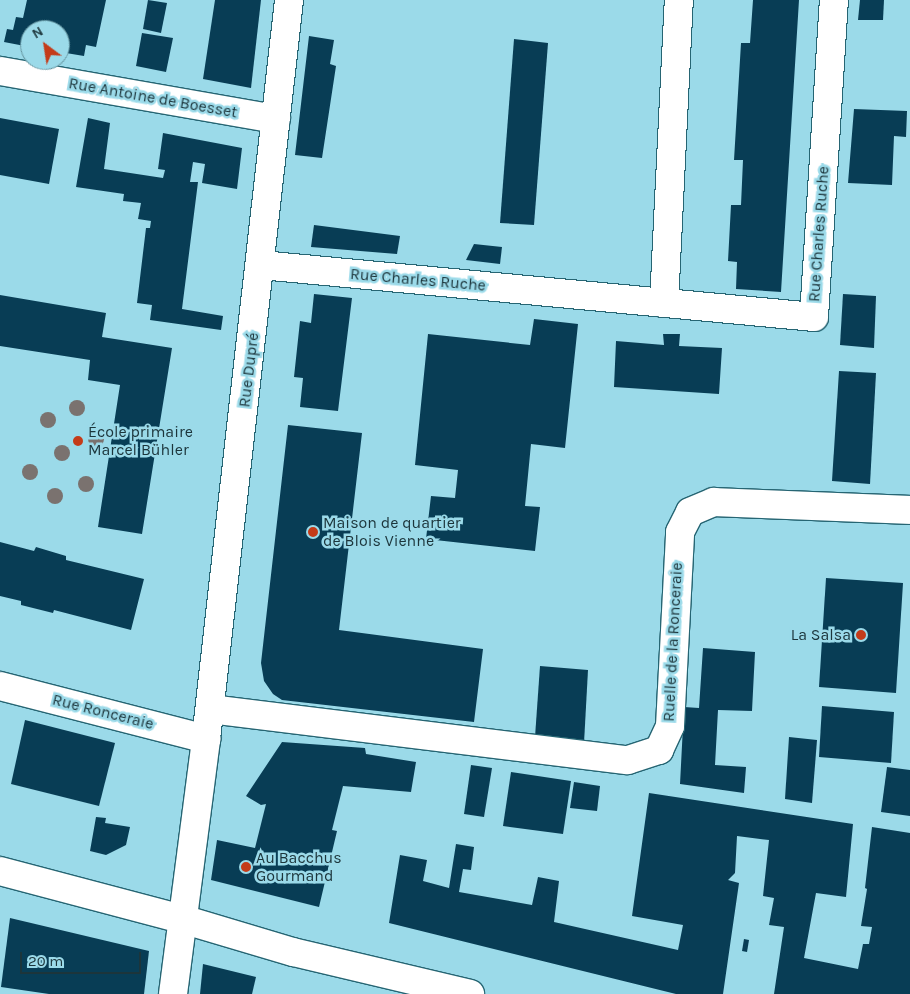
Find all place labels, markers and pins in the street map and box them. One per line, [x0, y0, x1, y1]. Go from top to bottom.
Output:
place label: École primaire Marcel Bühler [88, 422, 193, 460]
marker: École primaire Marcel Bühler [72, 435, 84, 447]
place label: Maison de quartier de Blois Vienne [323, 513, 461, 551]
marker: Maison de quartier de Blois Vienne [307, 526, 319, 538]
place label: La Salsa [791, 625, 851, 645]
marker: La Salsa [855, 629, 867, 641]
place label: Au Bacchus Gourmand [256, 848, 342, 886]
marker: Au Bacchus Gourmand [240, 861, 252, 873]

